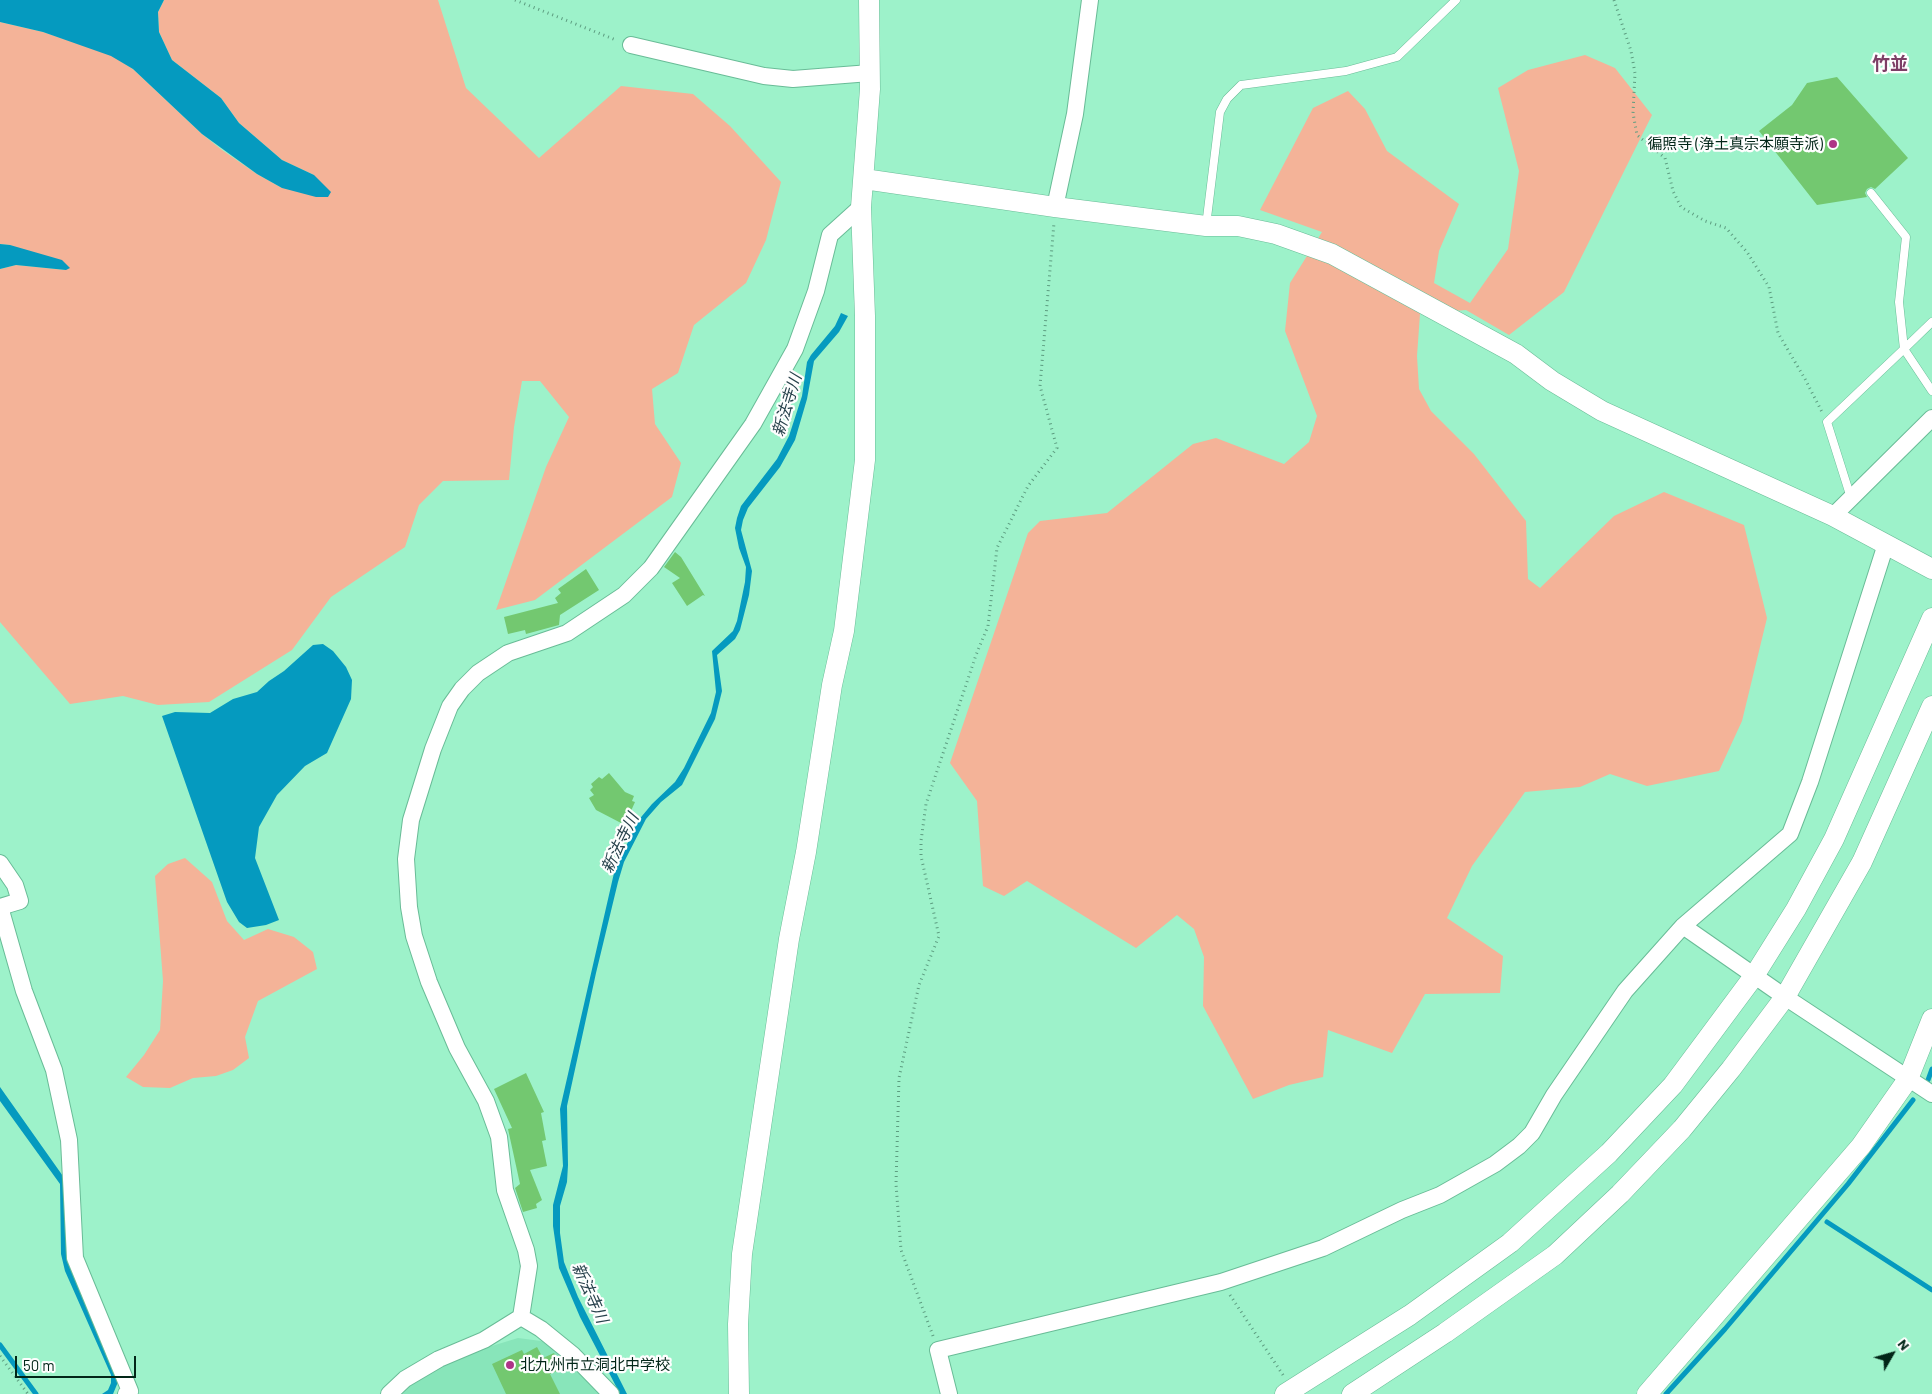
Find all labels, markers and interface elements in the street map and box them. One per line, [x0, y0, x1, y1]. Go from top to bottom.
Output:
district label: 竹並 [1872, 53, 1908, 75]
place label: 徧照寺 (浄土真宗本願寺派) [1647, 135, 1823, 153]
marker: 徧照寺 (浄土真宗本願寺派) [1827, 138, 1839, 150]
water label: 新法寺川 [768, 372, 806, 438]
water label: 新法寺川 [597, 810, 643, 876]
water label: 新法寺川 [568, 1260, 612, 1326]
north arrow [1867, 1329, 1917, 1379]
text: N [1895, 1336, 1914, 1353]
scale bar [18, 1346, 139, 1378]
text: 50 m [23, 1356, 55, 1374]
place label: 北九州市立洞北中学校 [520, 1356, 670, 1374]
marker: 北九州市立洞北中学校 [504, 1359, 516, 1371]

